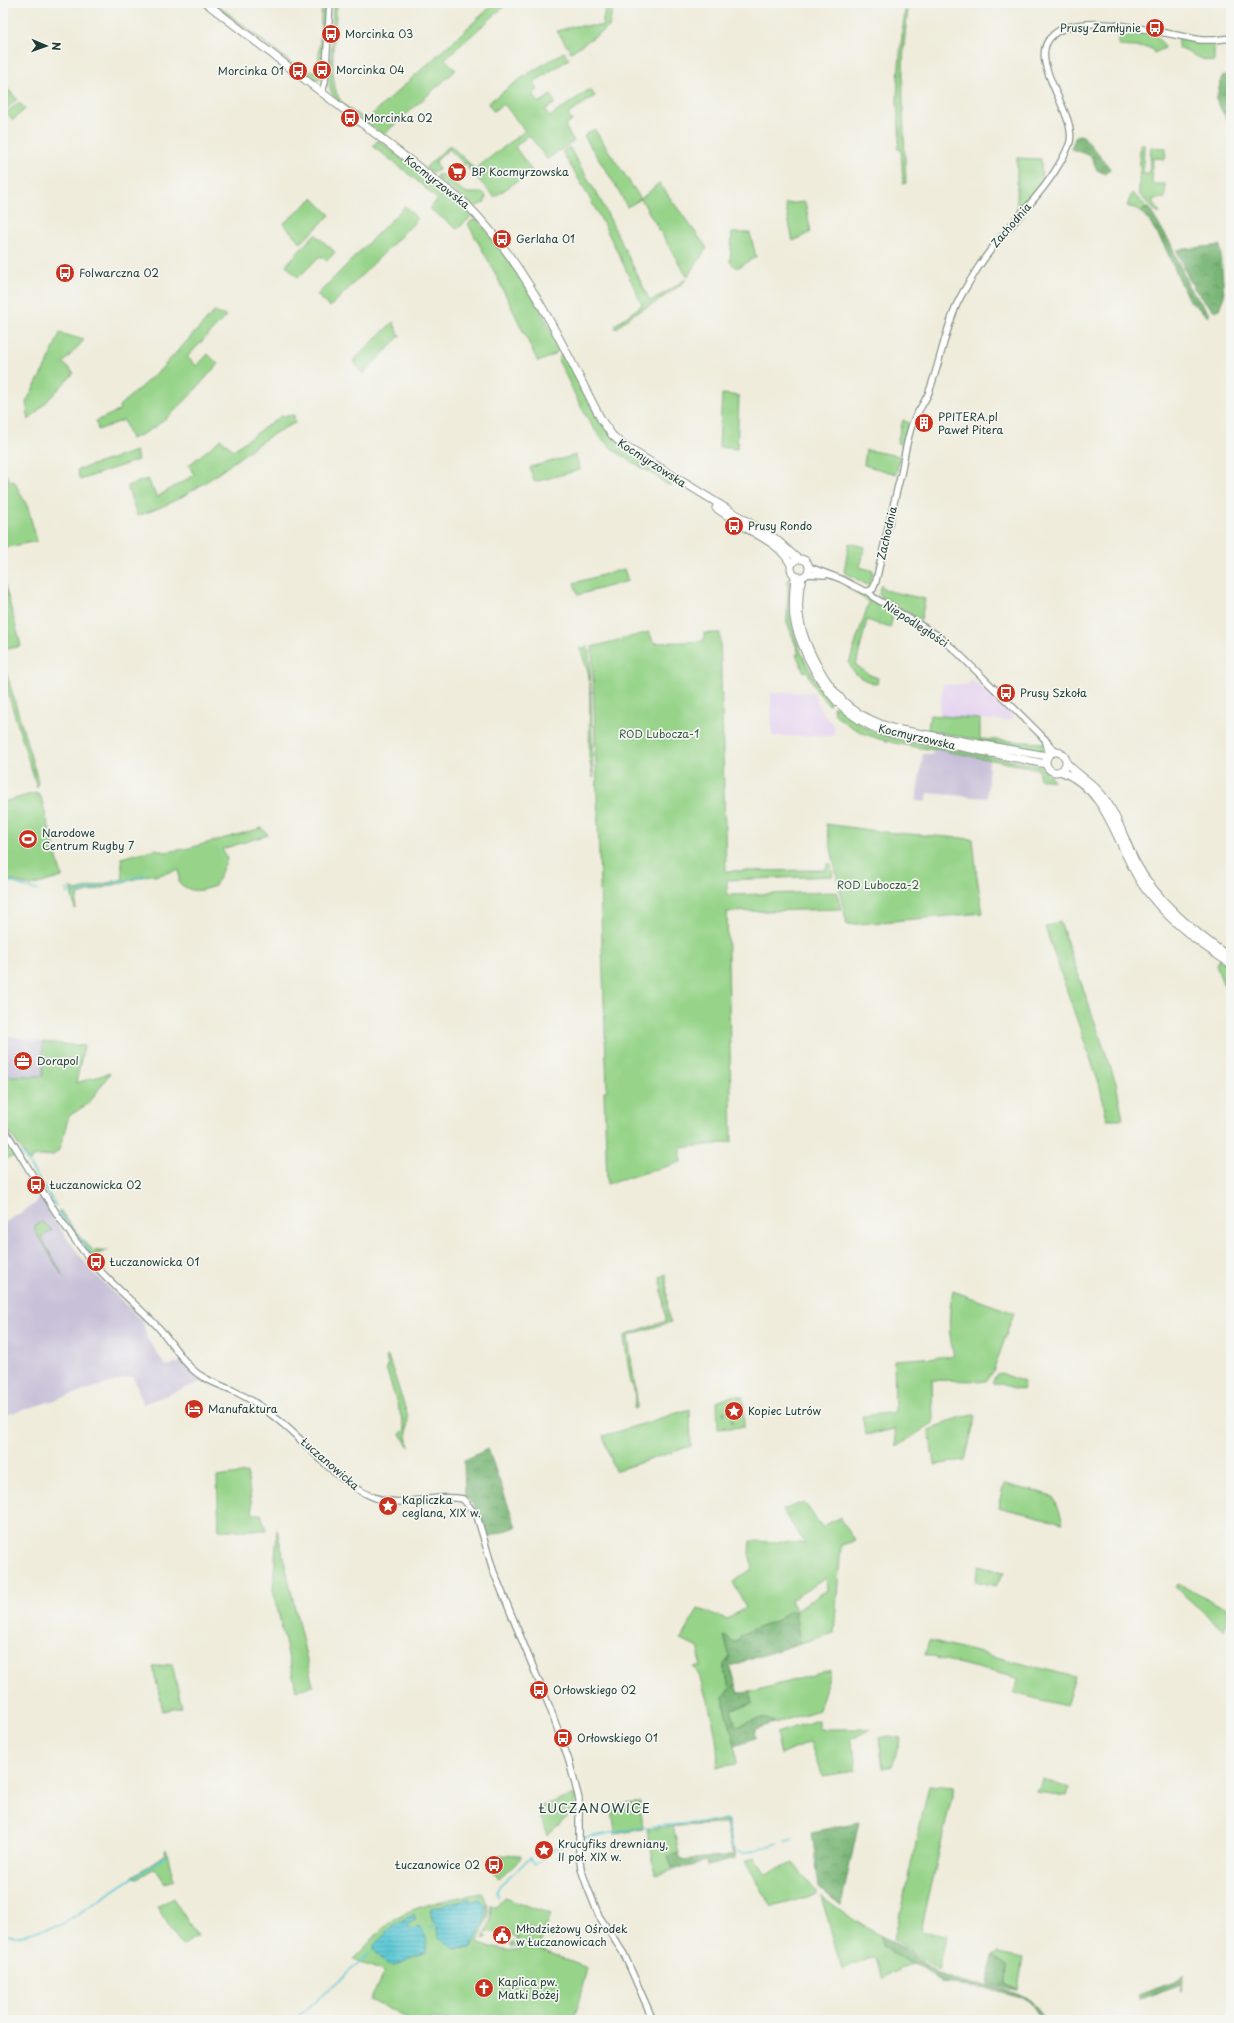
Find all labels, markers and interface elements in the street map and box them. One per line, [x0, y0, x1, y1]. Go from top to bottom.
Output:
bus stop icon: Prusy Zamłynie [1144, 17, 1166, 39]
place label: Prusy Zamłynie [1060, 19, 1141, 36]
bus stop icon: Morcinka 03 [320, 23, 342, 45]
place label: Morcinka 03 [345, 25, 413, 42]
north arrow [26, 26, 66, 66]
text: N [48, 42, 65, 51]
bus stop icon: Morcinka 04 [311, 59, 333, 81]
bus stop icon: Morcinka 01 [287, 60, 309, 82]
place label: Morcinka 04 [336, 61, 405, 78]
place label: Morcinka 01 [218, 62, 284, 79]
bus stop icon: Morcinka 02 [339, 107, 361, 129]
place label: Morcinka 02 [364, 109, 433, 126]
street label: Kocmyrzowska [401, 151, 474, 213]
supermarket icon: BP Kocmyrzowska [446, 161, 468, 183]
place label: BP Kocmyrzowska [471, 163, 569, 180]
street label: Zachodnia [986, 198, 1035, 251]
bus stop icon: Gerlaha 01 [491, 228, 513, 250]
place label: Gerlaha 01 [516, 230, 575, 247]
bus stop icon: Folwarczna 02 [54, 262, 76, 284]
place label: Folwarczna 02 [79, 264, 159, 281]
place label: PPITERA.pl Paweł Pitera [938, 408, 1004, 438]
building icon: PPITERA.pl Paweł Pitera [913, 412, 935, 434]
street label: Kocmyrzowska [615, 434, 690, 491]
street label: Zachodnia [872, 504, 901, 561]
bus stop icon: Prusy Rondo [723, 515, 745, 537]
place label: Prusy Rondo [748, 517, 812, 534]
street label: Niepodległości [880, 596, 952, 651]
bus stop icon: Prusy Szkoła [995, 682, 1017, 704]
place label: Prusy Szkoła [1020, 684, 1087, 701]
street label: Kocmyrzowska [877, 719, 957, 754]
park label: ROD Lubocza-1 [619, 725, 699, 742]
place label: Narodowe Centrum Rugby 7 [42, 824, 134, 854]
sports icon: Narodowe Centrum Rugby 7 [17, 828, 39, 850]
park label: ROD Lubocza-2 [837, 876, 920, 893]
office icon: Dorapol [12, 1050, 34, 1072]
place label: Dorapol [37, 1052, 79, 1069]
bus stop icon: Łuczanowicka 02 [25, 1174, 47, 1196]
place label: Łuczanowicka 02 [49, 1176, 142, 1193]
bus stop icon: Łuczanowicka 01 [85, 1251, 107, 1273]
place label: Łuczanowicka 01 [109, 1253, 199, 1270]
hotel icon: Manufaktura [183, 1398, 205, 1420]
place label: Manufaktura [208, 1400, 278, 1417]
place icon: Kopiec Lutrów [723, 1400, 745, 1422]
place label: Kopiec Lutrów [748, 1402, 821, 1419]
street label: Łuczanowicka [296, 1433, 363, 1494]
place label: Kapliczka ceglana, XIX w. [402, 1491, 481, 1521]
place icon: Kapliczka ceglana, XIX w. [377, 1495, 399, 1517]
bus stop icon: Orłowskiego 02 [528, 1679, 550, 1701]
place label: Orłowskiego 02 [553, 1681, 637, 1698]
bus stop icon: Orłowskiego 01 [552, 1727, 574, 1749]
place label: Orłowskiego 01 [577, 1729, 658, 1746]
district label: ŁUCZANOWICE [538, 1798, 651, 1817]
place label: Krucyfiks drewniany, II poł. XIX w. [558, 1835, 669, 1865]
place icon: Krucyfiks drewniany, II poł. XIX w. [533, 1839, 555, 1861]
bus stop icon: Łuczanowice 02 [483, 1854, 505, 1876]
place label: Łuczanowice 02 [394, 1856, 480, 1873]
place label: Młodzieżowy Ośrodek w Łuczanowicach [516, 1920, 628, 1950]
public building icon: Młodzieżowy Ośrodek w Łuczanowicach [491, 1924, 513, 1946]
place label: Kaplica pw. Matki Bożej [498, 1973, 559, 2003]
church icon: Kaplica pw. Matki Bożej [473, 1977, 495, 1999]

